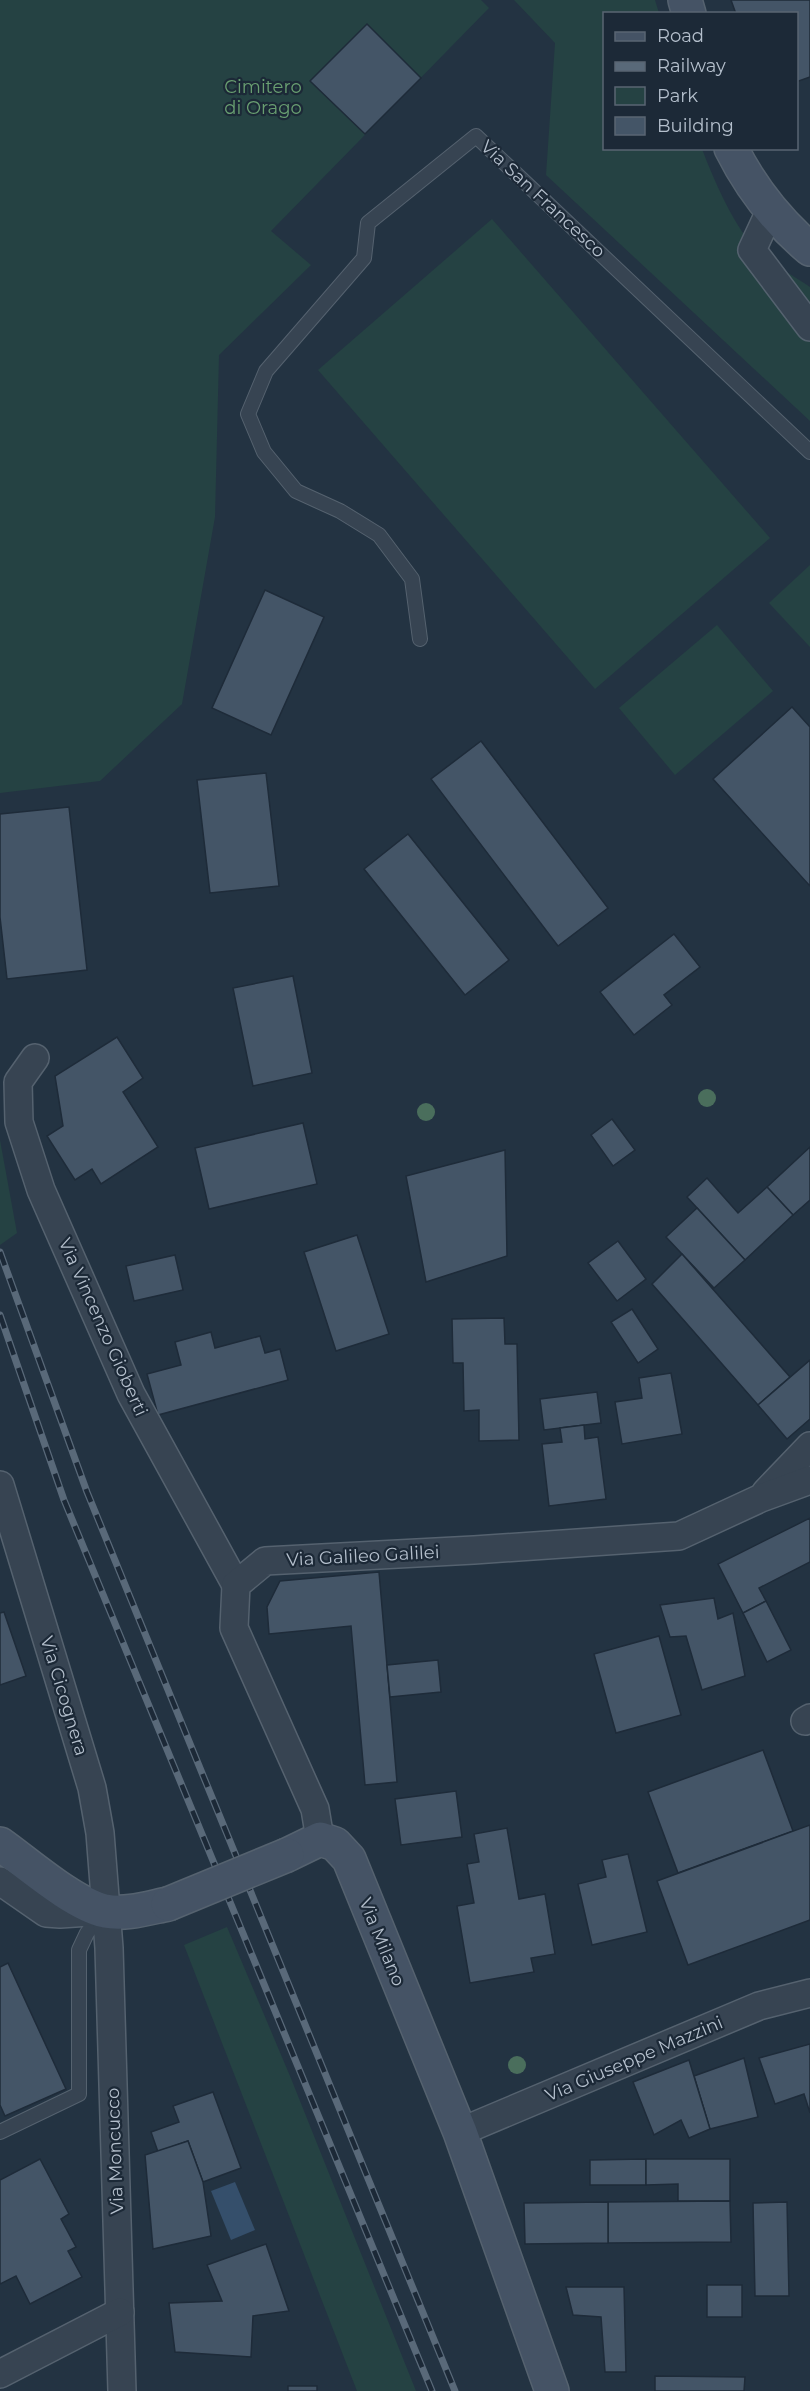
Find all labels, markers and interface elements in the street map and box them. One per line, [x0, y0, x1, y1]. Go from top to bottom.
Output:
legend [603, 12, 798, 150]
text: Road [657, 25, 704, 47]
text: Railway [657, 55, 726, 77]
park label: Cimitero di Orago [224, 76, 302, 119]
text: Park [657, 85, 698, 107]
text: Building [657, 115, 734, 137]
street label: Via San Francesco [476, 136, 610, 262]
street label: Via Vincenzo Gioberti [54, 1235, 152, 1419]
street label: Via Galileo Galilei [286, 1541, 440, 1571]
street label: Via Cicognera [35, 1634, 93, 1758]
street label: Via Milano [354, 1895, 410, 1989]
street label: Via Giuseppe Mazzini [542, 2012, 726, 2106]
street label: Via Moncucco [102, 2087, 128, 2215]

